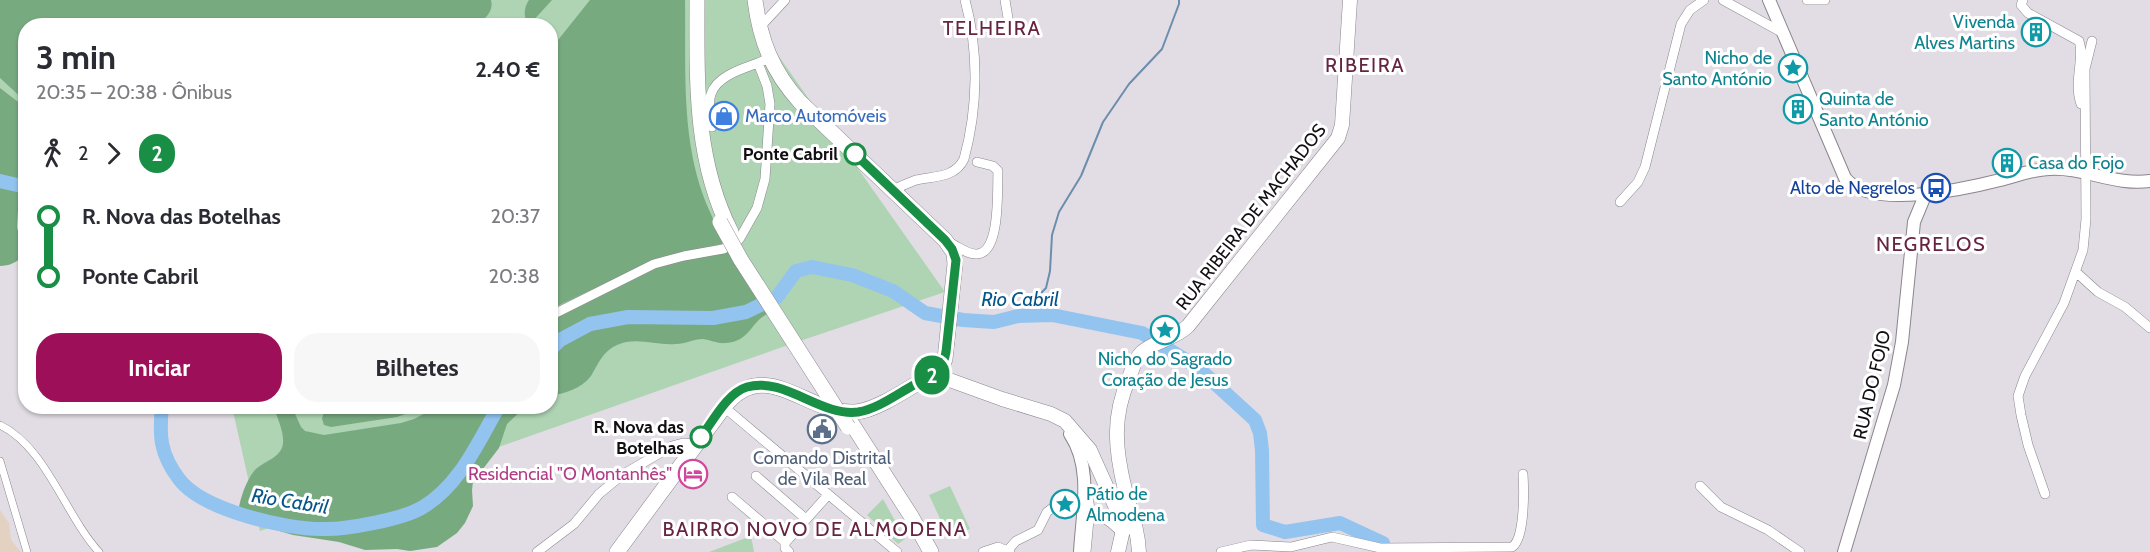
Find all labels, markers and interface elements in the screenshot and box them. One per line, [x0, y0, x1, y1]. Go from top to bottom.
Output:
place label: Vivenda Alves Martins [1914, 11, 2015, 54]
district label: TELHEIRA [943, 16, 1041, 40]
building icon: Vivenda Alves Martins [2020, 16, 2052, 48]
text: 3 min [36, 37, 116, 77]
place label: Nicho de Santo António [1662, 47, 1772, 90]
place icon: Nicho de Santo António [1777, 52, 1809, 84]
district label: RIBEIRA [1325, 53, 1405, 77]
text: 2.40 € [475, 56, 540, 83]
text: 20:35 – 20:38 · Ônibus [36, 80, 232, 104]
place label: Quinta de Santo António [1819, 88, 1929, 131]
building icon: Quinta de Santo António [1782, 93, 1814, 125]
shop icon: Marco Automóveis [708, 100, 740, 132]
place label: Marco Automóveis [745, 105, 887, 127]
street label: RUA RIBEIRA DE MACHADOS [1171, 119, 1331, 315]
icon: walk [36, 137, 69, 170]
icon: forward [97, 137, 130, 170]
text: 2 [78, 141, 88, 165]
text: 2 [151, 141, 163, 166]
place label: Ponte Cabril [743, 143, 838, 165]
marker: Ponte Cabril [844, 143, 866, 165]
building icon: Casa do Fojo [1991, 147, 2023, 179]
place label: Casa do Fojo [2028, 152, 2124, 174]
bus stop icon: Alto de Negrelos [1920, 172, 1952, 204]
place label: Alto de Negrelos [1790, 177, 1915, 199]
text: R. Nova das Botelhas [82, 203, 281, 230]
text: 20:37 [491, 204, 540, 228]
district label: NEGRELOS [1876, 232, 1986, 256]
text: Ponte Cabril [82, 263, 199, 290]
text: 20:38 [488, 264, 540, 288]
water label: Rio Cabril [981, 287, 1059, 311]
place icon: Nicho do Sagrado Coração de Jesus [1149, 314, 1181, 346]
street label: RUA DO FOJO [1849, 328, 1895, 442]
button: Iniciar [36, 333, 282, 402]
button: Bilhetes [294, 333, 540, 402]
place label: Nicho do Sagrado Coração de Jesus [1098, 348, 1232, 391]
line badge: 2 [912, 356, 952, 394]
text: 2 [926, 363, 938, 388]
public building icon: Comando Distrital de Vila Real [806, 413, 838, 445]
place label: R. Nova das Botelhas [593, 416, 684, 459]
marker: R. Nova das Botelhas [690, 426, 712, 448]
place label: Comando Distrital de Vila Real [753, 447, 892, 490]
hotel icon: Residencial "O Montanhês" [677, 458, 709, 490]
place label: Residencial "O Montanhês" [468, 463, 672, 485]
water label: Rio Cabril [250, 483, 330, 519]
place label: Pátio de Almodena [1086, 483, 1165, 526]
place icon: Pátio de Almodena [1049, 488, 1081, 520]
district label: BAIRRO NOVO DE ALMODENA [663, 517, 968, 541]

